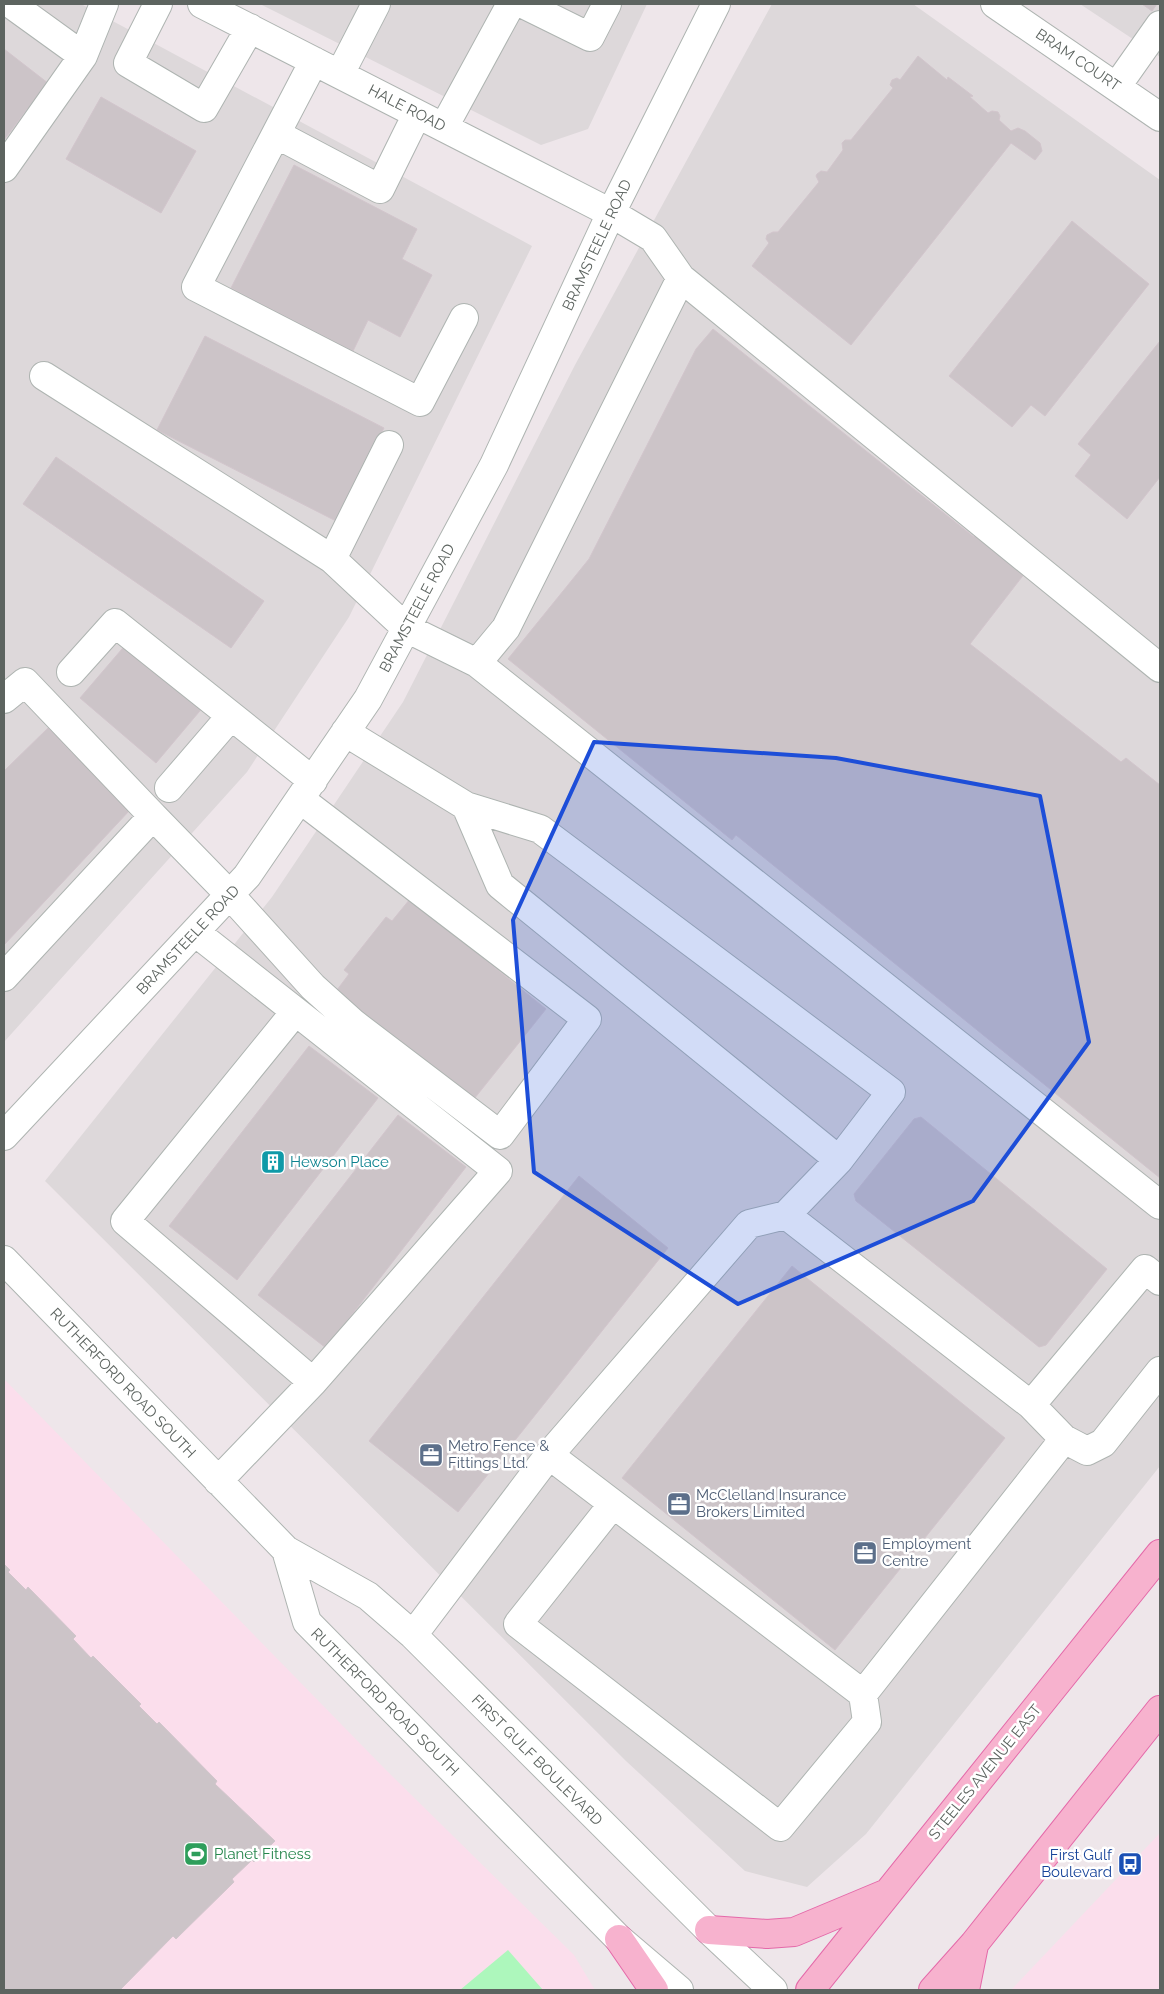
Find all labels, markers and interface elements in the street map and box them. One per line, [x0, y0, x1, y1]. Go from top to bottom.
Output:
street label: BRAM COURT [1032, 25, 1124, 95]
street label: HALE ROAD [365, 81, 449, 135]
street label: BRAMSTEELE ROAD [559, 176, 635, 314]
street label: BRAMSTEELE ROAD [376, 540, 459, 675]
street label: BRAMSTEELE ROAD [133, 881, 243, 998]
building icon: Hewson Place [260, 1149, 286, 1175]
place label: Hewson Place [290, 1153, 389, 1171]
street label: RUTHERFORD ROAD SOUTH [46, 1304, 200, 1462]
place label: Metro Fence & Fittings Ltd. [448, 1437, 549, 1472]
office icon: Metro Fence & Fittings Ltd. [418, 1442, 444, 1468]
place label: McClelland Insurance Brokers Limited [696, 1486, 847, 1521]
office icon: McClelland Insurance Brokers Limited [666, 1491, 692, 1517]
place label: Employment Centre [882, 1535, 971, 1570]
office icon: Employment Centre [852, 1540, 878, 1566]
street label: RUTHERFORD ROAD SOUTH [307, 1624, 463, 1780]
street label: FIRST GULF BOULEVARD [468, 1691, 606, 1829]
street label: STEELES AVENUE EAST [925, 1701, 1045, 1843]
sports icon: Planet Fitness [183, 1841, 209, 1867]
place label: Planet Fitness [214, 1845, 311, 1863]
place label: First Gulf Boulevard [1041, 1846, 1113, 1881]
bus stop icon: First Gulf Boulevard [1117, 1851, 1143, 1877]

